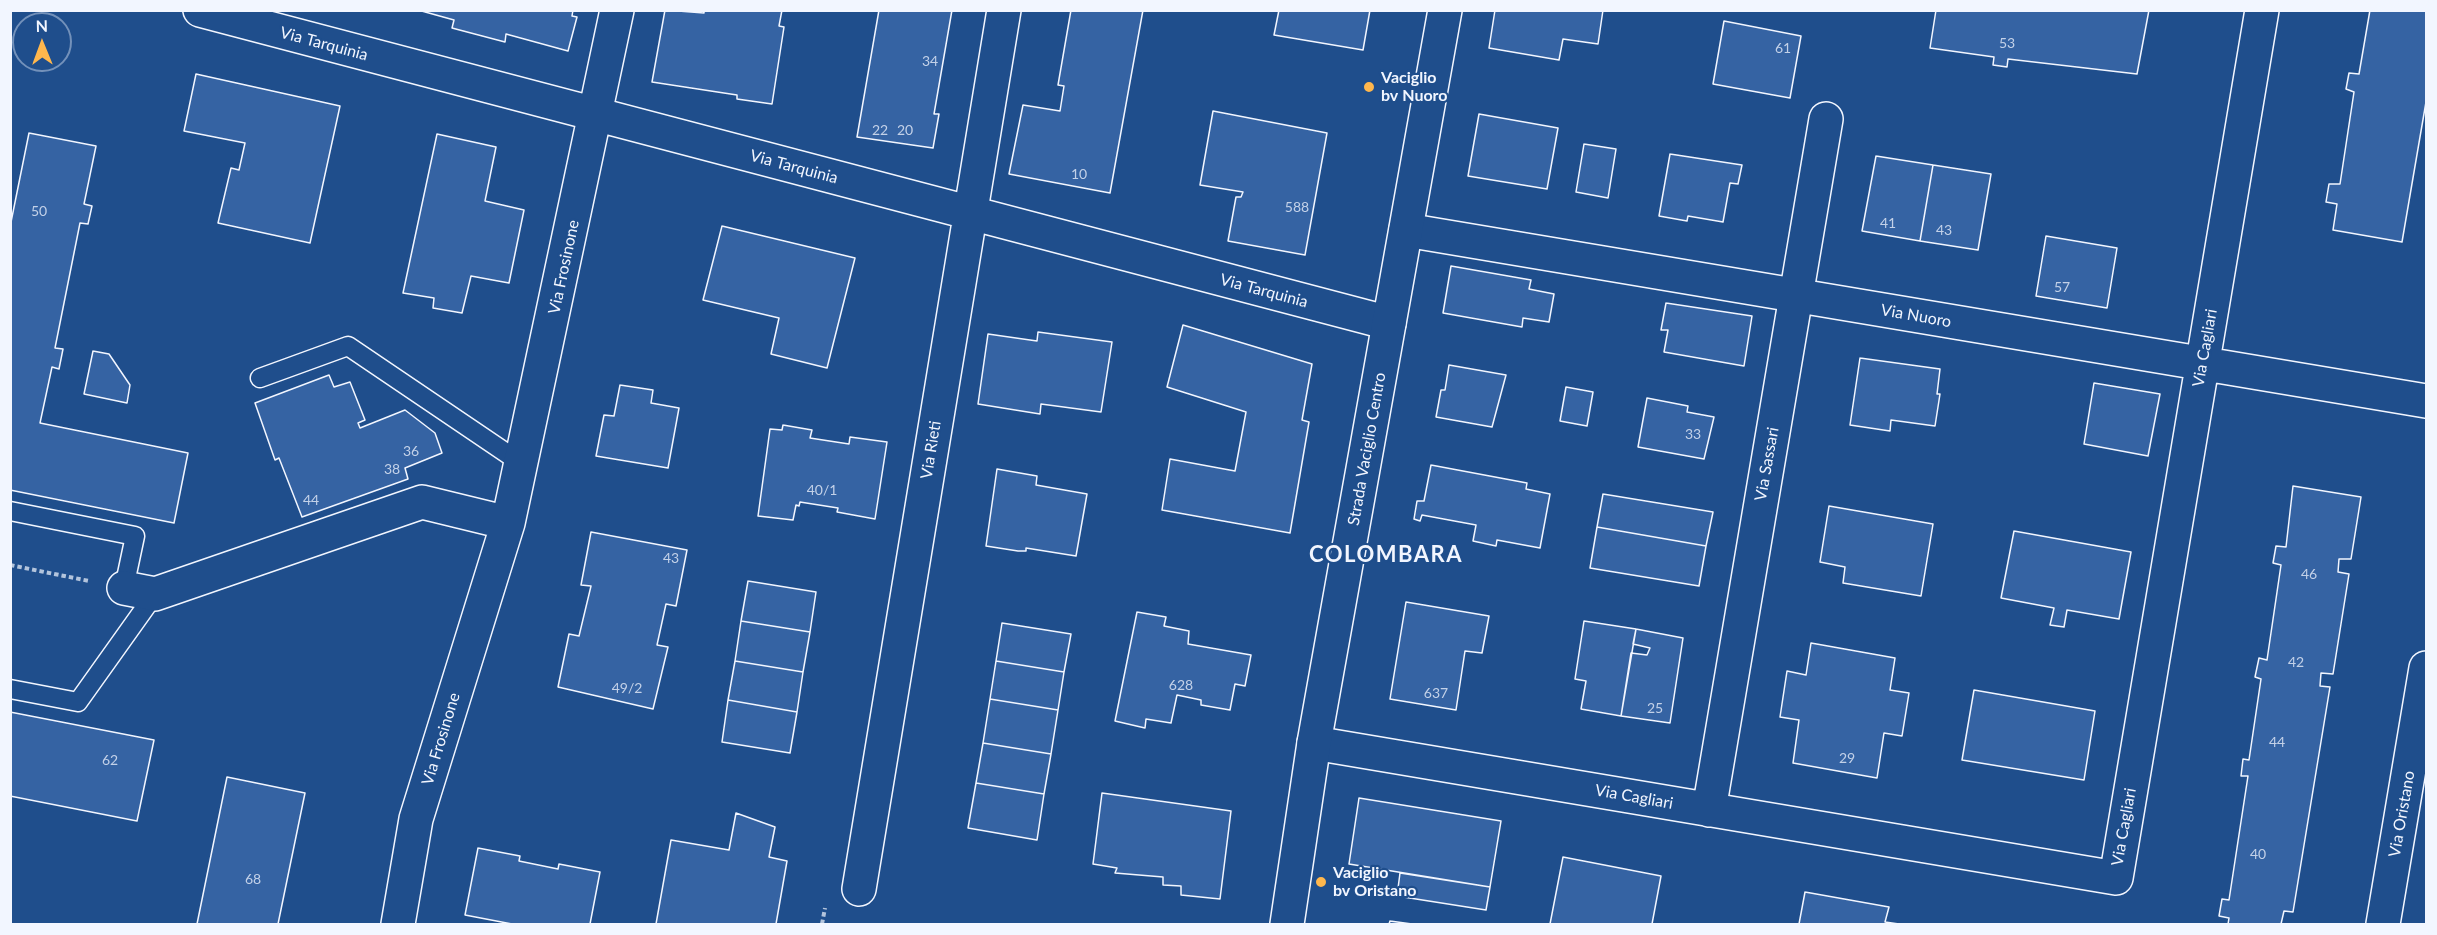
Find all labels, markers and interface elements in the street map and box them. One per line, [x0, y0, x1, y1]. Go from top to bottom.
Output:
north arrow [12, 12, 72, 72]
text: N [35, 16, 48, 35]
street label: Via Tarquinia [278, 23, 370, 65]
house number: 53 [1999, 35, 2015, 51]
house number: 61 [1775, 40, 1791, 56]
house number: 34 [922, 53, 938, 69]
place label: Vaciglio bv Nuoro [1381, 68, 1448, 106]
marker: Vaciglio bv Nuoro [1362, 80, 1376, 94]
house number: 22 [872, 122, 888, 138]
house number: 20 [897, 122, 913, 138]
street label: Via Tarquinia [748, 146, 840, 188]
house number: 10 [1071, 166, 1087, 182]
house number: 588 [1285, 199, 1309, 215]
house number: 50 [31, 203, 47, 219]
house number: 41 [1880, 215, 1896, 231]
street label: Via Frosinone [545, 218, 583, 316]
house number: 43 [1936, 222, 1952, 238]
street label: Via Tarquinia [1218, 270, 1310, 312]
house number: 57 [2054, 279, 2070, 295]
street label: Via Nuoro [1879, 300, 1953, 332]
street label: Via Cagliari [2189, 307, 2221, 389]
street label: Strada Vaciglio Centro [1344, 371, 1390, 527]
street label: Via Rieti [917, 419, 945, 481]
house number: 33 [1685, 426, 1701, 442]
street label: Via Sassari [1751, 426, 1783, 502]
house number: 36 [403, 443, 419, 459]
house number: 38 [384, 461, 400, 477]
house number: 40/1 [807, 482, 837, 498]
house number: 44 [303, 492, 319, 508]
district label: COLOMBARA [1309, 542, 1463, 568]
house number: 43 [663, 550, 679, 566]
house number: 46 [2301, 566, 2317, 582]
house number: 42 [2288, 654, 2304, 670]
house number: 628 [1169, 677, 1193, 693]
house number: 49/2 [612, 680, 642, 696]
house number: 637 [1424, 685, 1448, 701]
street label: Via Frosinone [418, 690, 464, 788]
house number: 25 [1647, 700, 1663, 716]
house number: 44 [2269, 734, 2285, 750]
house number: 29 [1839, 750, 1855, 766]
house number: 62 [102, 752, 118, 768]
street label: Via Oristano [2385, 769, 2419, 859]
street label: Via Cagliari [1593, 781, 1675, 813]
street label: Via Cagliari [2108, 786, 2140, 868]
house number: 40 [2250, 846, 2266, 862]
place label: Vaciglio bv Oristano [1333, 863, 1416, 901]
house number: 68 [245, 871, 261, 887]
marker: Vaciglio bv Oristano [1314, 875, 1328, 889]

